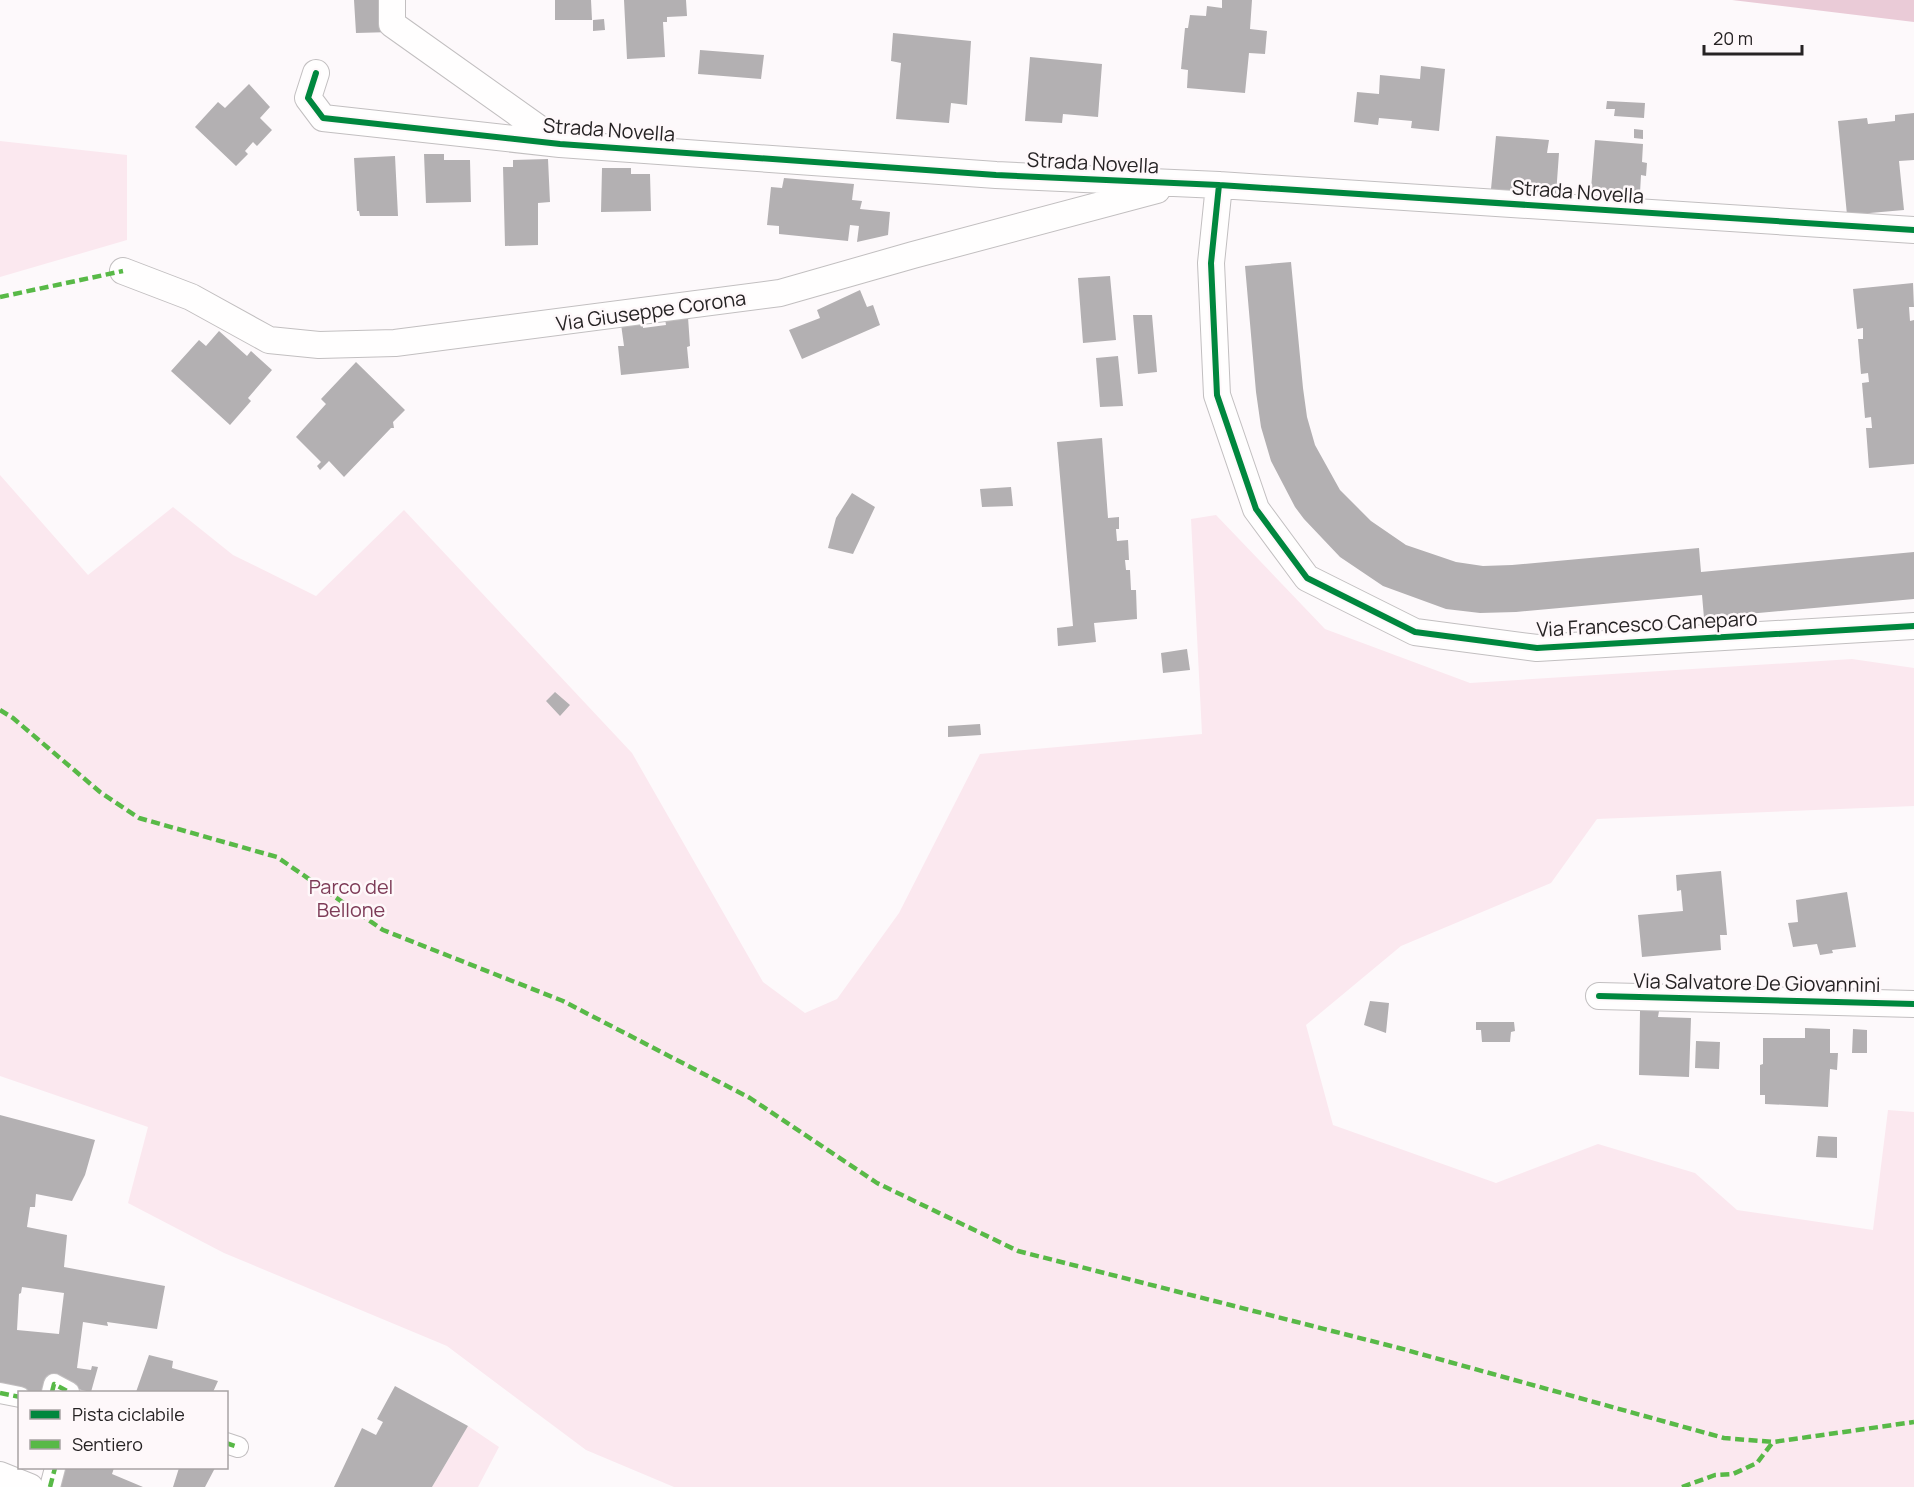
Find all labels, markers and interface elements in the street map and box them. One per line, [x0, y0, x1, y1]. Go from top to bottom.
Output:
scale bar [1704, 18, 1802, 56]
text: 20 m [1713, 26, 1753, 50]
street label: Strada Novella [542, 111, 676, 148]
street label: Strada Novella [1026, 146, 1160, 179]
street label: Strada Novella [1511, 173, 1645, 210]
street label: Via Giuseppe Corona [554, 284, 748, 337]
street label: Via Francesco Caneparo [1536, 604, 1758, 643]
park label: Parco del Bellone [309, 873, 393, 923]
street label: Via Salvatore De Giovannini [1633, 967, 1881, 998]
legend [18, 1391, 228, 1469]
text: Pista ciclabile [72, 1402, 185, 1426]
text: Sentiero [72, 1432, 143, 1456]

